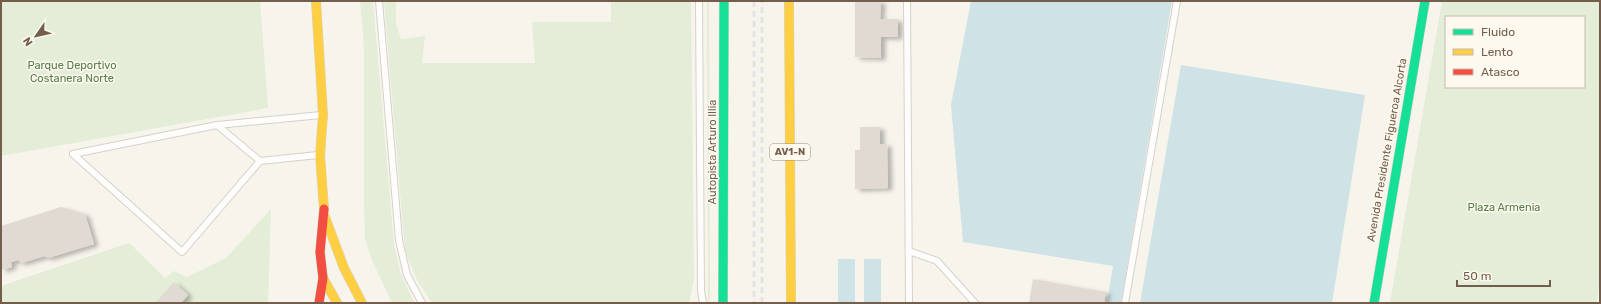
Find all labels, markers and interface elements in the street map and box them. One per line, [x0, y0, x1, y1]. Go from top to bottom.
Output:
north arrow [16, 16, 56, 56]
legend [1445, 16, 1585, 88]
text: Fluido [1481, 25, 1515, 39]
text: N [20, 34, 36, 48]
text: Lento [1481, 45, 1513, 59]
street label: Avenida Presidente Figueroa Alcorta [1364, 57, 1410, 243]
park label: Parque Deportivo Costanera Norte [27, 59, 117, 85]
text: Atasco [1481, 65, 1520, 79]
street label: Autopista Arturo Illia [706, 100, 719, 204]
road number: AV1-N [770, 144, 810, 160]
park label: Plaza Armenia [1468, 201, 1540, 214]
scale bar [1457, 262, 1550, 288]
text: 50 m [1463, 269, 1491, 283]

